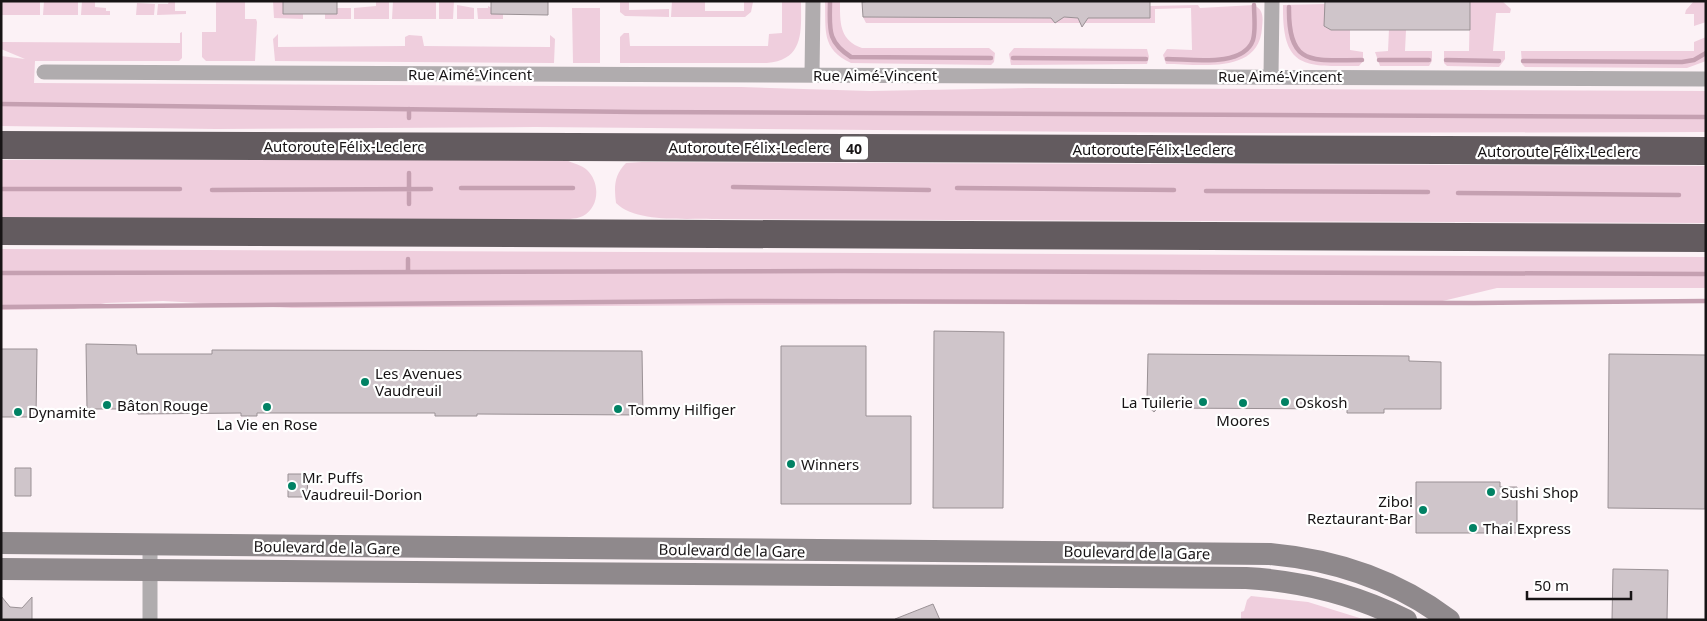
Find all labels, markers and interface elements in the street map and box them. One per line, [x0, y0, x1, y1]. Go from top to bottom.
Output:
street label: Rue Aimé-Vincent [408, 64, 533, 84]
street label: Rue Aimé-Vincent [813, 65, 938, 85]
street label: Rue Aimé-Vincent [1218, 66, 1343, 86]
street label: Autoroute Félix-Leclerc [263, 136, 425, 156]
road number: 40 [840, 136, 868, 160]
street label: Autoroute Félix-Leclerc [668, 137, 830, 157]
street label: Autoroute Félix-Leclerc [1072, 139, 1234, 159]
street label: Autoroute Félix-Leclerc [1477, 141, 1639, 161]
place label: Les Avenues Vaudreuil [375, 363, 462, 400]
marker: Les Avenues Vaudreuil [359, 376, 371, 388]
place label: La Tuilerie [1121, 392, 1193, 412]
place label: Oskosh [1295, 392, 1347, 412]
place label: Bâton Rouge [117, 395, 208, 415]
marker: La Tuilerie [1197, 396, 1209, 408]
marker: Oskosh [1279, 396, 1291, 408]
marker: Moores [1237, 397, 1249, 409]
marker: Bâton Rouge [101, 399, 113, 411]
place label: Tommy Hilfiger [628, 399, 736, 419]
marker: La Vie en Rose [261, 401, 273, 413]
place label: Dynamite [28, 402, 96, 422]
marker: Tommy Hilfiger [612, 403, 624, 415]
marker: Dynamite [12, 406, 24, 418]
place label: Moores [1216, 410, 1270, 430]
place label: La Vie en Rose [216, 414, 318, 434]
place label: Winners [801, 454, 859, 474]
marker: Winners [785, 458, 797, 470]
place label: Mr. Puffs Vaudreuil-Dorion [302, 467, 422, 504]
marker: Mr. Puffs Vaudreuil-Dorion [286, 480, 298, 492]
place label: Sushi Shop [1501, 482, 1579, 502]
marker: Sushi Shop [1485, 486, 1497, 498]
place label: Zibo! Reztaurant-Bar [1307, 491, 1413, 528]
marker: Zibo! Reztaurant-Bar [1417, 504, 1429, 516]
place label: Thai Express [1483, 518, 1571, 538]
marker: Thai Express [1467, 522, 1479, 534]
street label: Boulevard de la Gare [254, 536, 400, 558]
street label: Boulevard de la Gare [659, 539, 805, 561]
street label: Boulevard de la Gare [1064, 541, 1210, 563]
scale bar [1527, 568, 1631, 600]
text: 50 m [1534, 575, 1569, 595]

